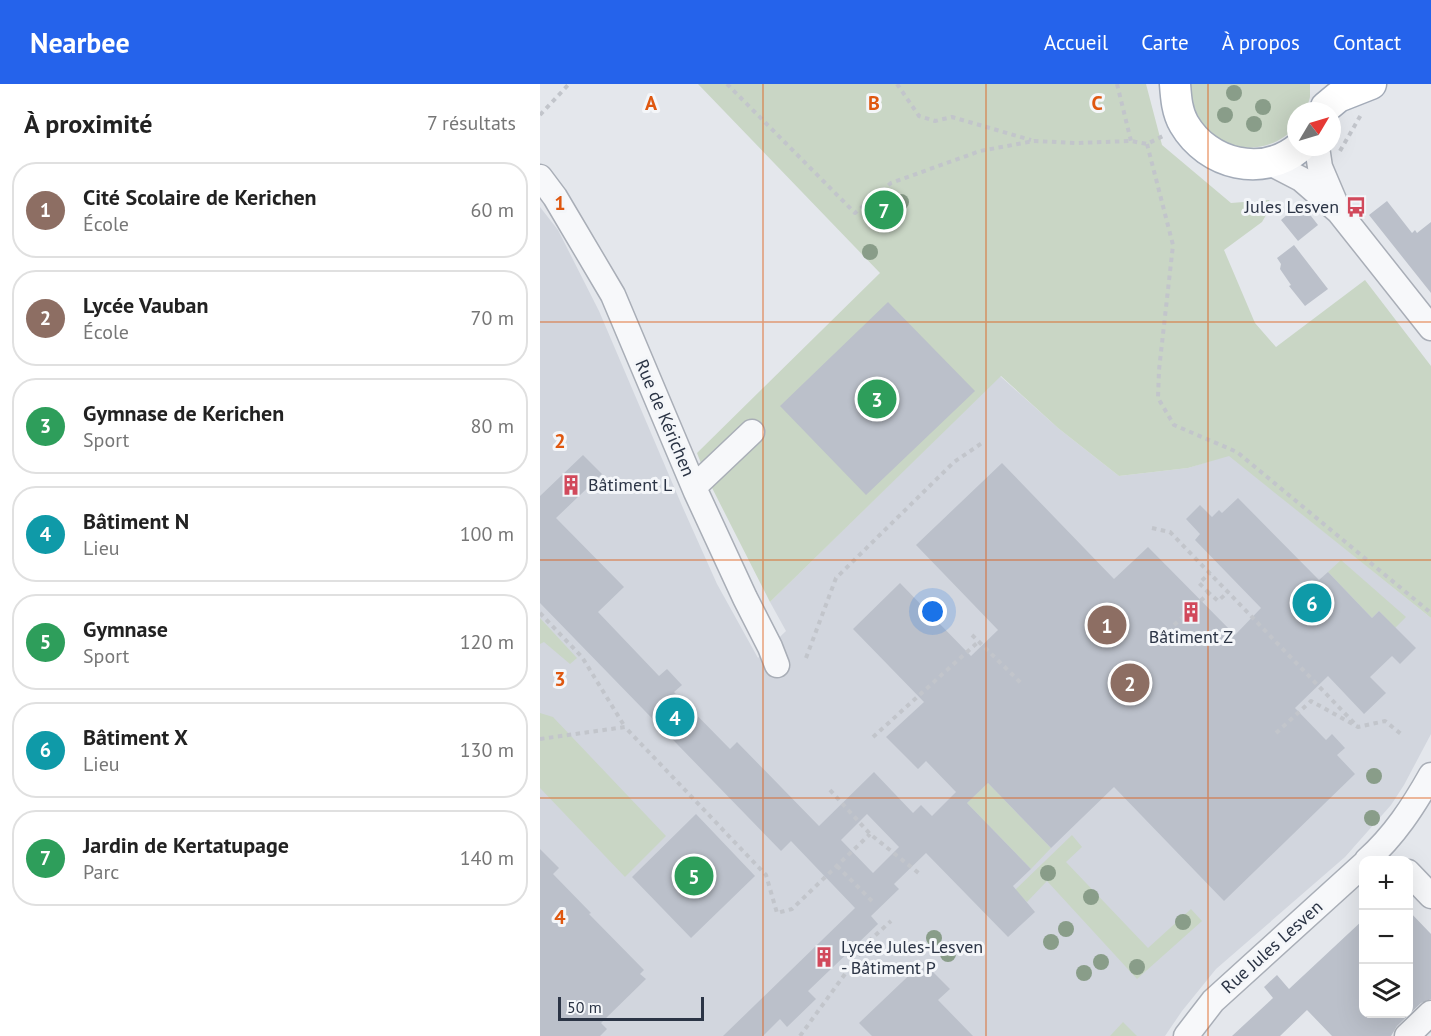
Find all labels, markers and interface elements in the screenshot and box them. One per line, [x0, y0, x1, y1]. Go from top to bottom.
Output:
text: Nearbee [30, 24, 130, 61]
text: Accueil [1044, 29, 1108, 56]
text: Carte [1141, 29, 1189, 56]
text: À propos [1222, 29, 1300, 56]
text: Contact [1333, 29, 1401, 56]
text: A [645, 90, 658, 116]
text: B [868, 90, 880, 116]
text: C [1091, 90, 1103, 116]
north arrow [1287, 102, 1341, 156]
text: À proximité [24, 107, 152, 140]
text: 7 résultats [427, 110, 516, 136]
text: Cité Scolaire de Kerichen [83, 183, 317, 211]
pin: 7 [864, 188, 904, 232]
text: 1 [554, 190, 566, 216]
place label: Jules Lesven [1244, 195, 1339, 218]
bus stop icon: Jules Lesven [1344, 195, 1368, 219]
text: 1 [40, 197, 51, 223]
text: 60 m [471, 197, 514, 223]
text: École [83, 211, 129, 237]
text: Lycée Vauban [83, 291, 209, 319]
text: 2 [40, 305, 51, 331]
text: 70 m [471, 305, 514, 331]
text: École [83, 319, 129, 345]
street label: Rue de Kérichen [630, 356, 700, 480]
pin: 3 [858, 376, 896, 422]
text: Gymnase de Kerichen [83, 399, 284, 427]
text: 3 [40, 413, 51, 439]
text: 80 m [471, 413, 514, 439]
text: Sport [83, 427, 129, 453]
text: 2 [554, 428, 566, 454]
building icon: Bâtiment L [559, 473, 583, 497]
place label: Bâtiment L [588, 473, 672, 496]
text: Bâtiment N [83, 507, 189, 535]
text: 4 [40, 521, 51, 547]
text: 100 m [460, 521, 514, 547]
text: Lieu [83, 535, 120, 561]
pin: 6 [1292, 580, 1332, 626]
your location [918, 597, 947, 626]
building icon: Bâtiment Z [1179, 600, 1203, 624]
pin: 1 [1088, 602, 1126, 648]
text: Gymnase [83, 615, 168, 643]
place label: Bâtiment Z [1149, 625, 1233, 648]
text: 5 [40, 629, 51, 655]
text: 120 m [460, 629, 514, 655]
text: Sport [83, 643, 129, 669]
pin: 2 [1110, 660, 1150, 706]
text: 3 [554, 666, 566, 692]
pin: 4 [656, 694, 694, 740]
text: Bâtiment X [83, 723, 188, 751]
text: 6 [40, 737, 51, 763]
text: 130 m [460, 737, 514, 763]
text: Lieu [83, 751, 120, 777]
text: Jardin de Kertatupage [83, 831, 289, 859]
text: 7 [40, 845, 51, 871]
text: 140 m [460, 845, 514, 871]
pin: 5 [674, 854, 714, 898]
map controls [1359, 856, 1413, 1018]
button: + [1359, 856, 1413, 910]
text: Parc [83, 859, 119, 885]
street label: Rue Jules Lesven [1216, 895, 1327, 998]
text: 4 [554, 904, 566, 930]
button: − [1359, 910, 1413, 964]
place label: Lycée Jules-Lesven - Bâtiment P [841, 935, 983, 979]
building icon: Lycée Jules-Lesven - Bâtiment P [812, 945, 836, 969]
button: layers [1359, 964, 1413, 1018]
scale bar [558, 994, 704, 1022]
text: 50 m [567, 997, 602, 1017]

